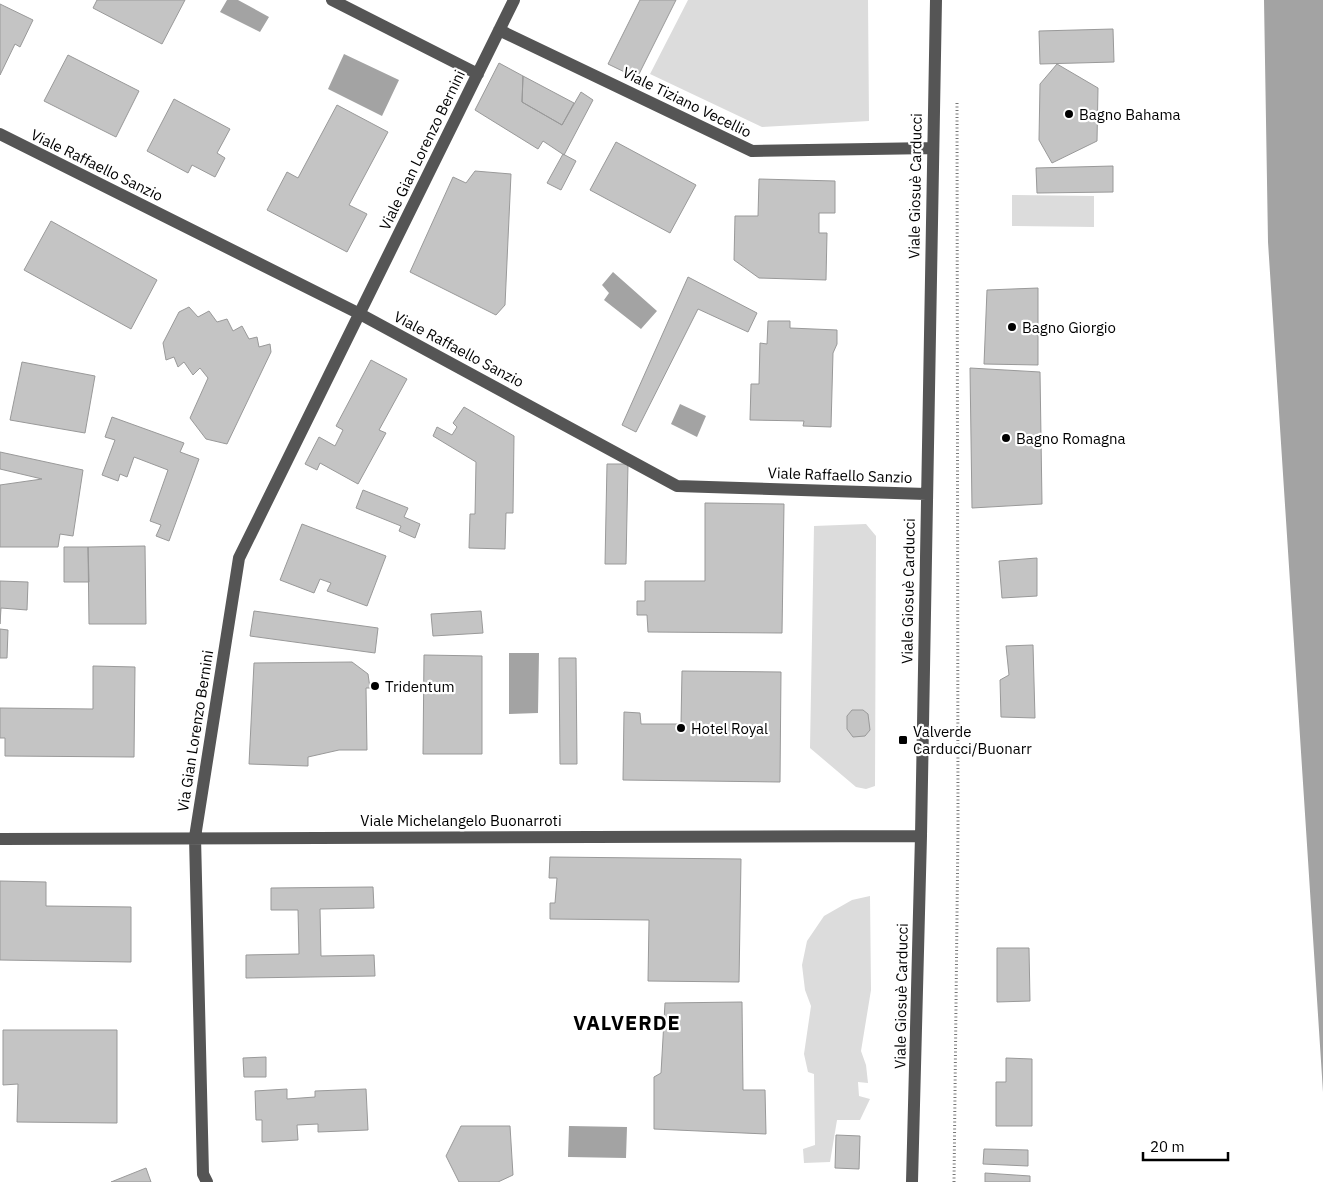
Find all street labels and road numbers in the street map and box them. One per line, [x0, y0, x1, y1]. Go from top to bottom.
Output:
street label: Viale Tiziano Vecellio [619, 63, 755, 141]
street label: Viale Gian Lorenzo Bernini [375, 67, 469, 233]
street label: Viale Giosuè Carducci [904, 113, 926, 259]
street label: Viale Raffaello Sanzio [28, 125, 166, 205]
street label: Viale Raffaello Sanzio [391, 307, 527, 391]
street label: Viale Raffaello Sanzio [767, 463, 913, 487]
street label: Viale Giosuè Carducci [897, 518, 919, 664]
street label: Via Gian Lorenzo Bernini [173, 649, 217, 813]
street label: Viale Michelangelo Buonarroti [360, 811, 562, 830]
street label: Viale Giosuè Carducci [890, 923, 912, 1069]

